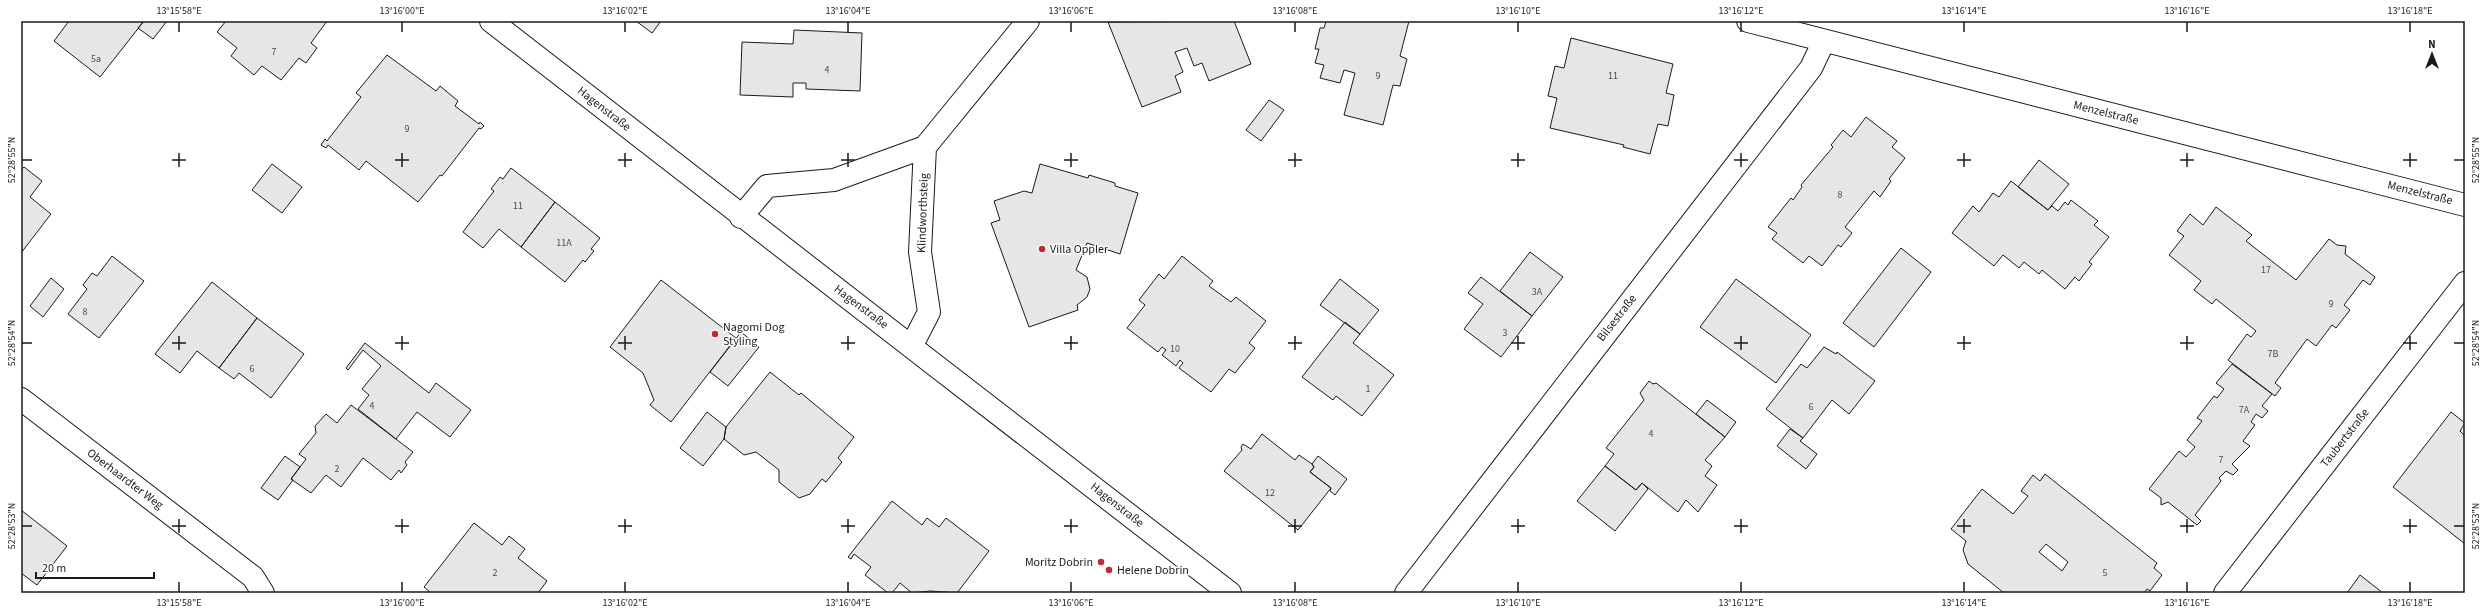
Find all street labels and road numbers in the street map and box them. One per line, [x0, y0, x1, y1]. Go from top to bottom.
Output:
street label: Hagenstraße [574, 83, 634, 135]
street label: Menzelstraße [2071, 97, 2141, 129]
street label: Klindworthsteig [913, 173, 933, 253]
street label: Menzelstraße [2385, 177, 2455, 209]
street label: Hagenstraße [830, 281, 892, 333]
street label: Bilsestraße [1593, 291, 1641, 345]
street label: Taubertstraße [2317, 405, 2373, 471]
street label: Oberhaardter Weg [83, 445, 167, 513]
street label: Hagenstraße [1087, 479, 1147, 531]

